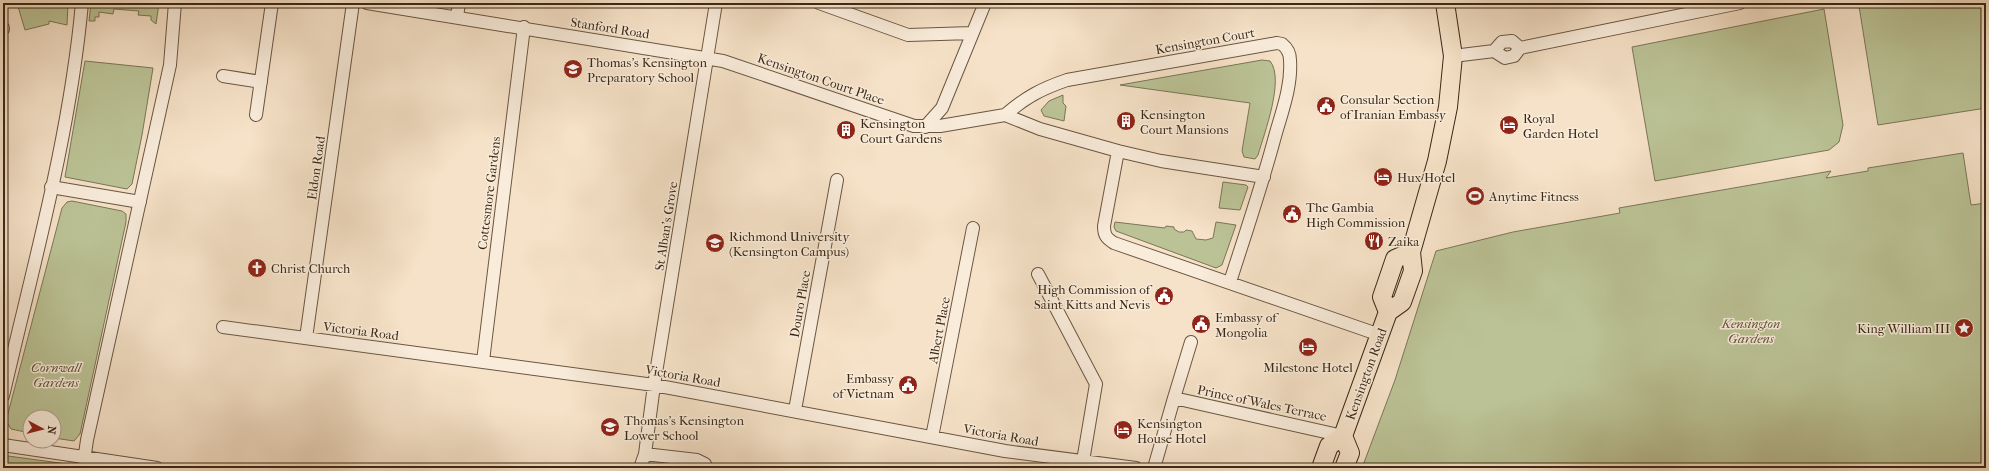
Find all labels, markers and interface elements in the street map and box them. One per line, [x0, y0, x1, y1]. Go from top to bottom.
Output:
street label: Stanford Road [569, 14, 651, 42]
street label: Kensington Court [1154, 25, 1256, 57]
street label: Kensington Court Place [756, 50, 887, 108]
place label: Thomas's Kensington Preparatory School [587, 55, 707, 85]
school or university icon: Thomas's Kensington Preparatory School [562, 58, 584, 80]
place label: Consular Section of Iranian Embassy [1340, 92, 1447, 122]
public building icon: Consular Section of Iranian Embassy [1315, 95, 1337, 117]
place label: Kensington Court Mansions [1140, 107, 1229, 137]
building icon: Kensington Court Mansions [1115, 110, 1137, 132]
place label: Royal Garden Hotel [1523, 111, 1599, 141]
hotel icon: Royal Garden Hotel [1498, 114, 1520, 136]
place label: Kensington Court Gardens [860, 116, 942, 146]
building icon: Kensington Court Gardens [835, 119, 857, 141]
street label: Eldon Road [304, 134, 328, 201]
street label: Cottesmore Gardens [475, 135, 503, 251]
hotel icon: Hux Hotel [1372, 166, 1394, 188]
place label: Hux Hotel [1397, 170, 1456, 185]
street label: St Alban's Grove [652, 180, 681, 272]
sports icon: Anytime Fitness [1464, 185, 1486, 207]
place label: Anytime Fitness [1488, 189, 1579, 204]
place label: The Gambia High Commission [1306, 200, 1406, 230]
public building icon: The Gambia High Commission [1281, 203, 1303, 225]
place label: Richmond University (Kensington Campus) [729, 229, 850, 259]
restaurant icon: Zaika [1363, 230, 1385, 252]
school or university icon: Richmond University (Kensington Campus) [704, 232, 726, 254]
place label: Zaika [1388, 234, 1420, 249]
church icon: Christ Church [246, 257, 268, 279]
place label: Christ Church [271, 261, 351, 276]
street label: Douro Place [787, 269, 813, 339]
place label: High Commission of Saint Kitts and Nevis [1034, 282, 1153, 312]
public building icon: High Commission of Saint Kitts and Nevis [1153, 285, 1175, 307]
street label: Albert Place [925, 295, 953, 366]
place label: Embassy of Mongolia [1215, 310, 1279, 340]
public building icon: Embassy of Mongolia [1190, 313, 1212, 335]
park label: Kensington Gardens [1721, 316, 1780, 346]
place icon: King William III [1953, 317, 1975, 339]
street label: Victoria Road [321, 319, 401, 343]
place label: King William III [1857, 321, 1950, 336]
street label: Kensington Road [1342, 325, 1390, 422]
hotel icon: Milestone Hotel [1297, 336, 1319, 358]
park label: Cornwall Gardens [31, 360, 83, 390]
place label: Milestone Hotel [1263, 360, 1353, 375]
street label: Victoria Road [643, 362, 723, 390]
place label: Embassy of Vietnam [833, 371, 895, 401]
public building icon: Embassy of Vietnam [897, 374, 919, 396]
street label: Prince of Wales Terrace [1196, 382, 1329, 424]
north arrow [22, 409, 62, 449]
place label: Thomas's Kensington Lower School [624, 413, 744, 443]
school or university icon: Thomas's Kensington Lower School [599, 416, 621, 438]
place label: Kensington House Hotel [1137, 416, 1207, 446]
hotel icon: Kensington House Hotel [1112, 419, 1134, 441]
street label: Victoria Road [961, 421, 1041, 449]
text: N [44, 425, 58, 436]

